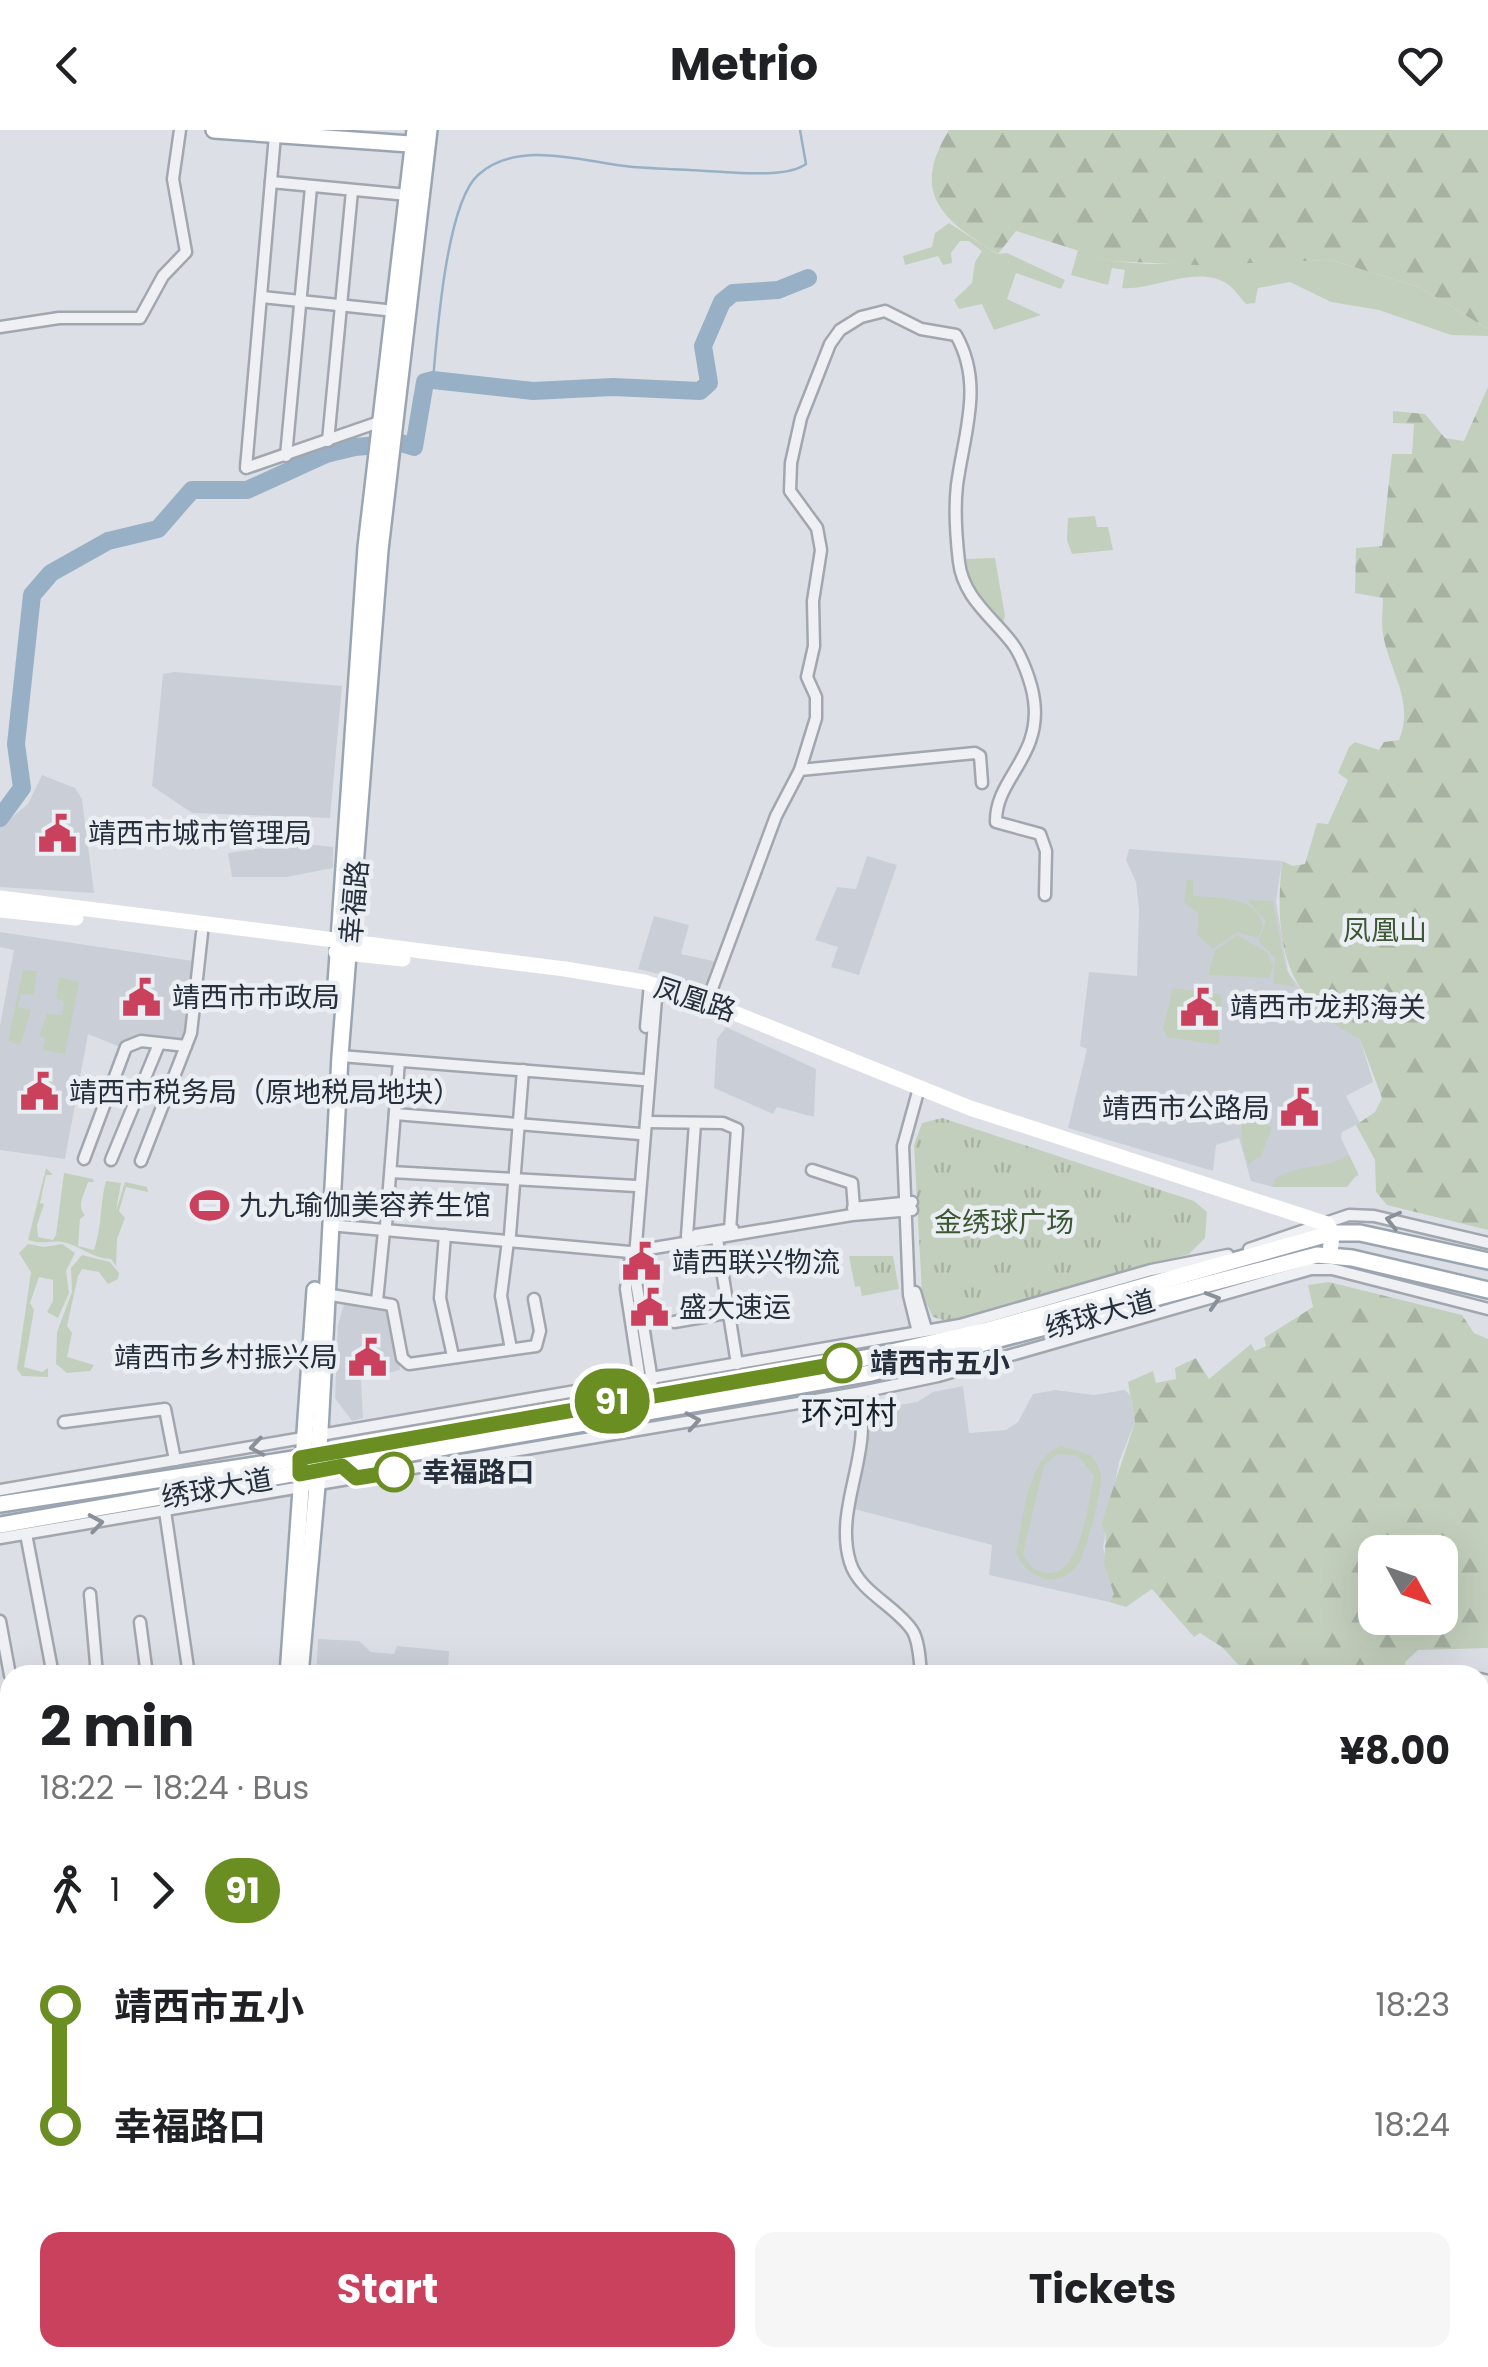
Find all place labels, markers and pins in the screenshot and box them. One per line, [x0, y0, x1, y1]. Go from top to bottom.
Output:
public building icon: 靖西市城市管理局 [37, 812, 79, 854]
place label: 靖西市城市管理局 [88, 814, 312, 853]
public building icon: 靖西市市政局 [121, 976, 163, 1018]
place label: 靖西市市政局 [172, 978, 340, 1017]
public building icon: 靖西市龙邦海关 [1179, 986, 1221, 1028]
place label: 靖西市龙邦海关 [1230, 988, 1426, 1027]
public building icon: 靖西市税务局（原地税局地块） [18, 1071, 60, 1113]
place label: 靖西市税务局（原地税局地块） [69, 1073, 461, 1112]
public building icon: 靖西市公路局 [1279, 1087, 1321, 1129]
place label: 靖西市公路局 [1102, 1089, 1270, 1128]
sports icon: 九九瑜伽美容养生馆 [188, 1184, 230, 1226]
place label: 九九瑜伽美容养生馆 [239, 1186, 491, 1225]
public building icon: 靖西联兴物流 [621, 1241, 663, 1283]
place label: 靖西联兴物流 [672, 1243, 840, 1282]
public building icon: 盛大速运 [628, 1286, 670, 1328]
place label: 盛大速运 [679, 1288, 791, 1327]
public building icon: 靖西市乡村振兴局 [347, 1336, 389, 1378]
place label: 靖西市乡村振兴局 [114, 1338, 338, 1377]
marker: 靖西市五小 [823, 1344, 861, 1382]
place label: 靖西市五小 [870, 1344, 1010, 1383]
marker: 幸福路口 [375, 1453, 413, 1491]
place label: 幸福路口 [422, 1453, 534, 1492]

